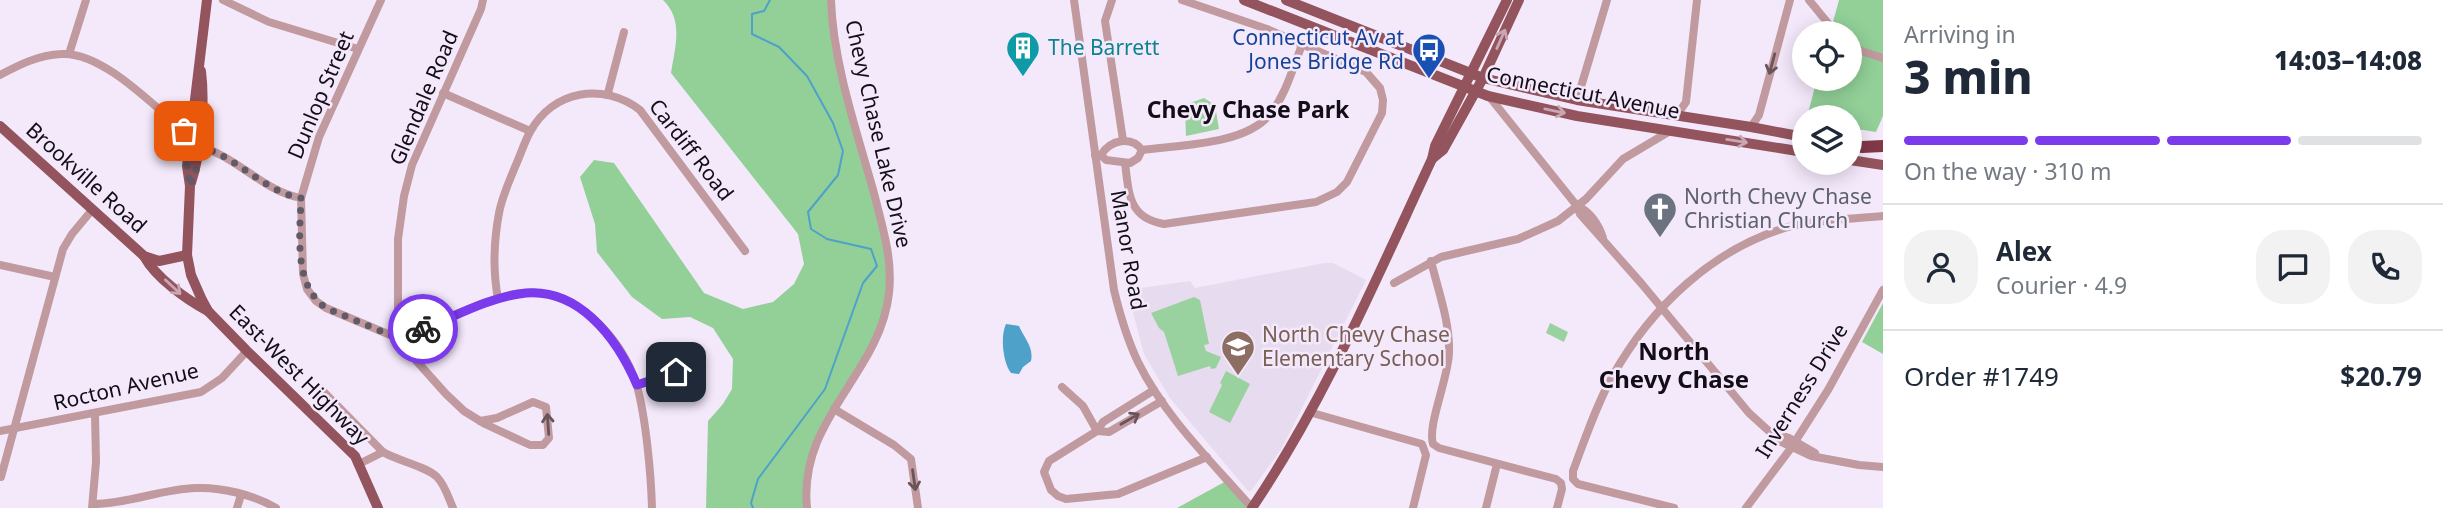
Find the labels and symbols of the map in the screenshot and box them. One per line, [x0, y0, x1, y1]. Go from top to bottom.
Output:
street label: Chevy Chase Lake Drive [839, 17, 919, 251]
place label: Connecticut Av at Jones Bridge Rd [1232, 23, 1404, 75]
street label: Dunlop Street [281, 26, 360, 163]
street label: Glendale Road [382, 26, 464, 169]
building icon: The Barrett [1004, 29, 1042, 78]
one-way arrow [1495, 29, 1508, 50]
bus stop icon: Connecticut Av at Jones Bridge Rd [1410, 31, 1448, 80]
place label: The Barrett [1048, 33, 1160, 61]
one-way arrow [1765, 53, 1778, 75]
street label: Connecticut Avenue [1484, 60, 1682, 125]
street label: Cardiff Road [643, 93, 740, 206]
district label: Chevy Chase Park [1147, 93, 1350, 125]
pin [154, 101, 214, 161]
one-way arrow [1543, 104, 1566, 118]
street label: Brookville Road [20, 116, 153, 239]
one-way arrow [1725, 135, 1748, 148]
place label: North Chevy Chase Christian Church [1684, 182, 1872, 234]
street label: Manor Road [1105, 188, 1153, 312]
church icon: North Chevy Chase Christian Church [1641, 190, 1679, 239]
one-way arrow [164, 279, 182, 295]
courier [388, 294, 458, 364]
street label: East-West Highway [223, 298, 376, 451]
street label: Inverness Drive [1749, 318, 1854, 463]
place label: North Chevy Chase Elementary School [1262, 320, 1450, 372]
school or university icon: North Chevy Chase Elementary School [1219, 328, 1257, 377]
district label: North Chevy Chase [1599, 334, 1749, 395]
pin [646, 342, 706, 402]
street label: Rocton Avenue [50, 356, 201, 416]
one-way arrow [1120, 412, 1140, 426]
one-way arrow [541, 413, 554, 436]
one-way arrow [907, 468, 920, 491]

